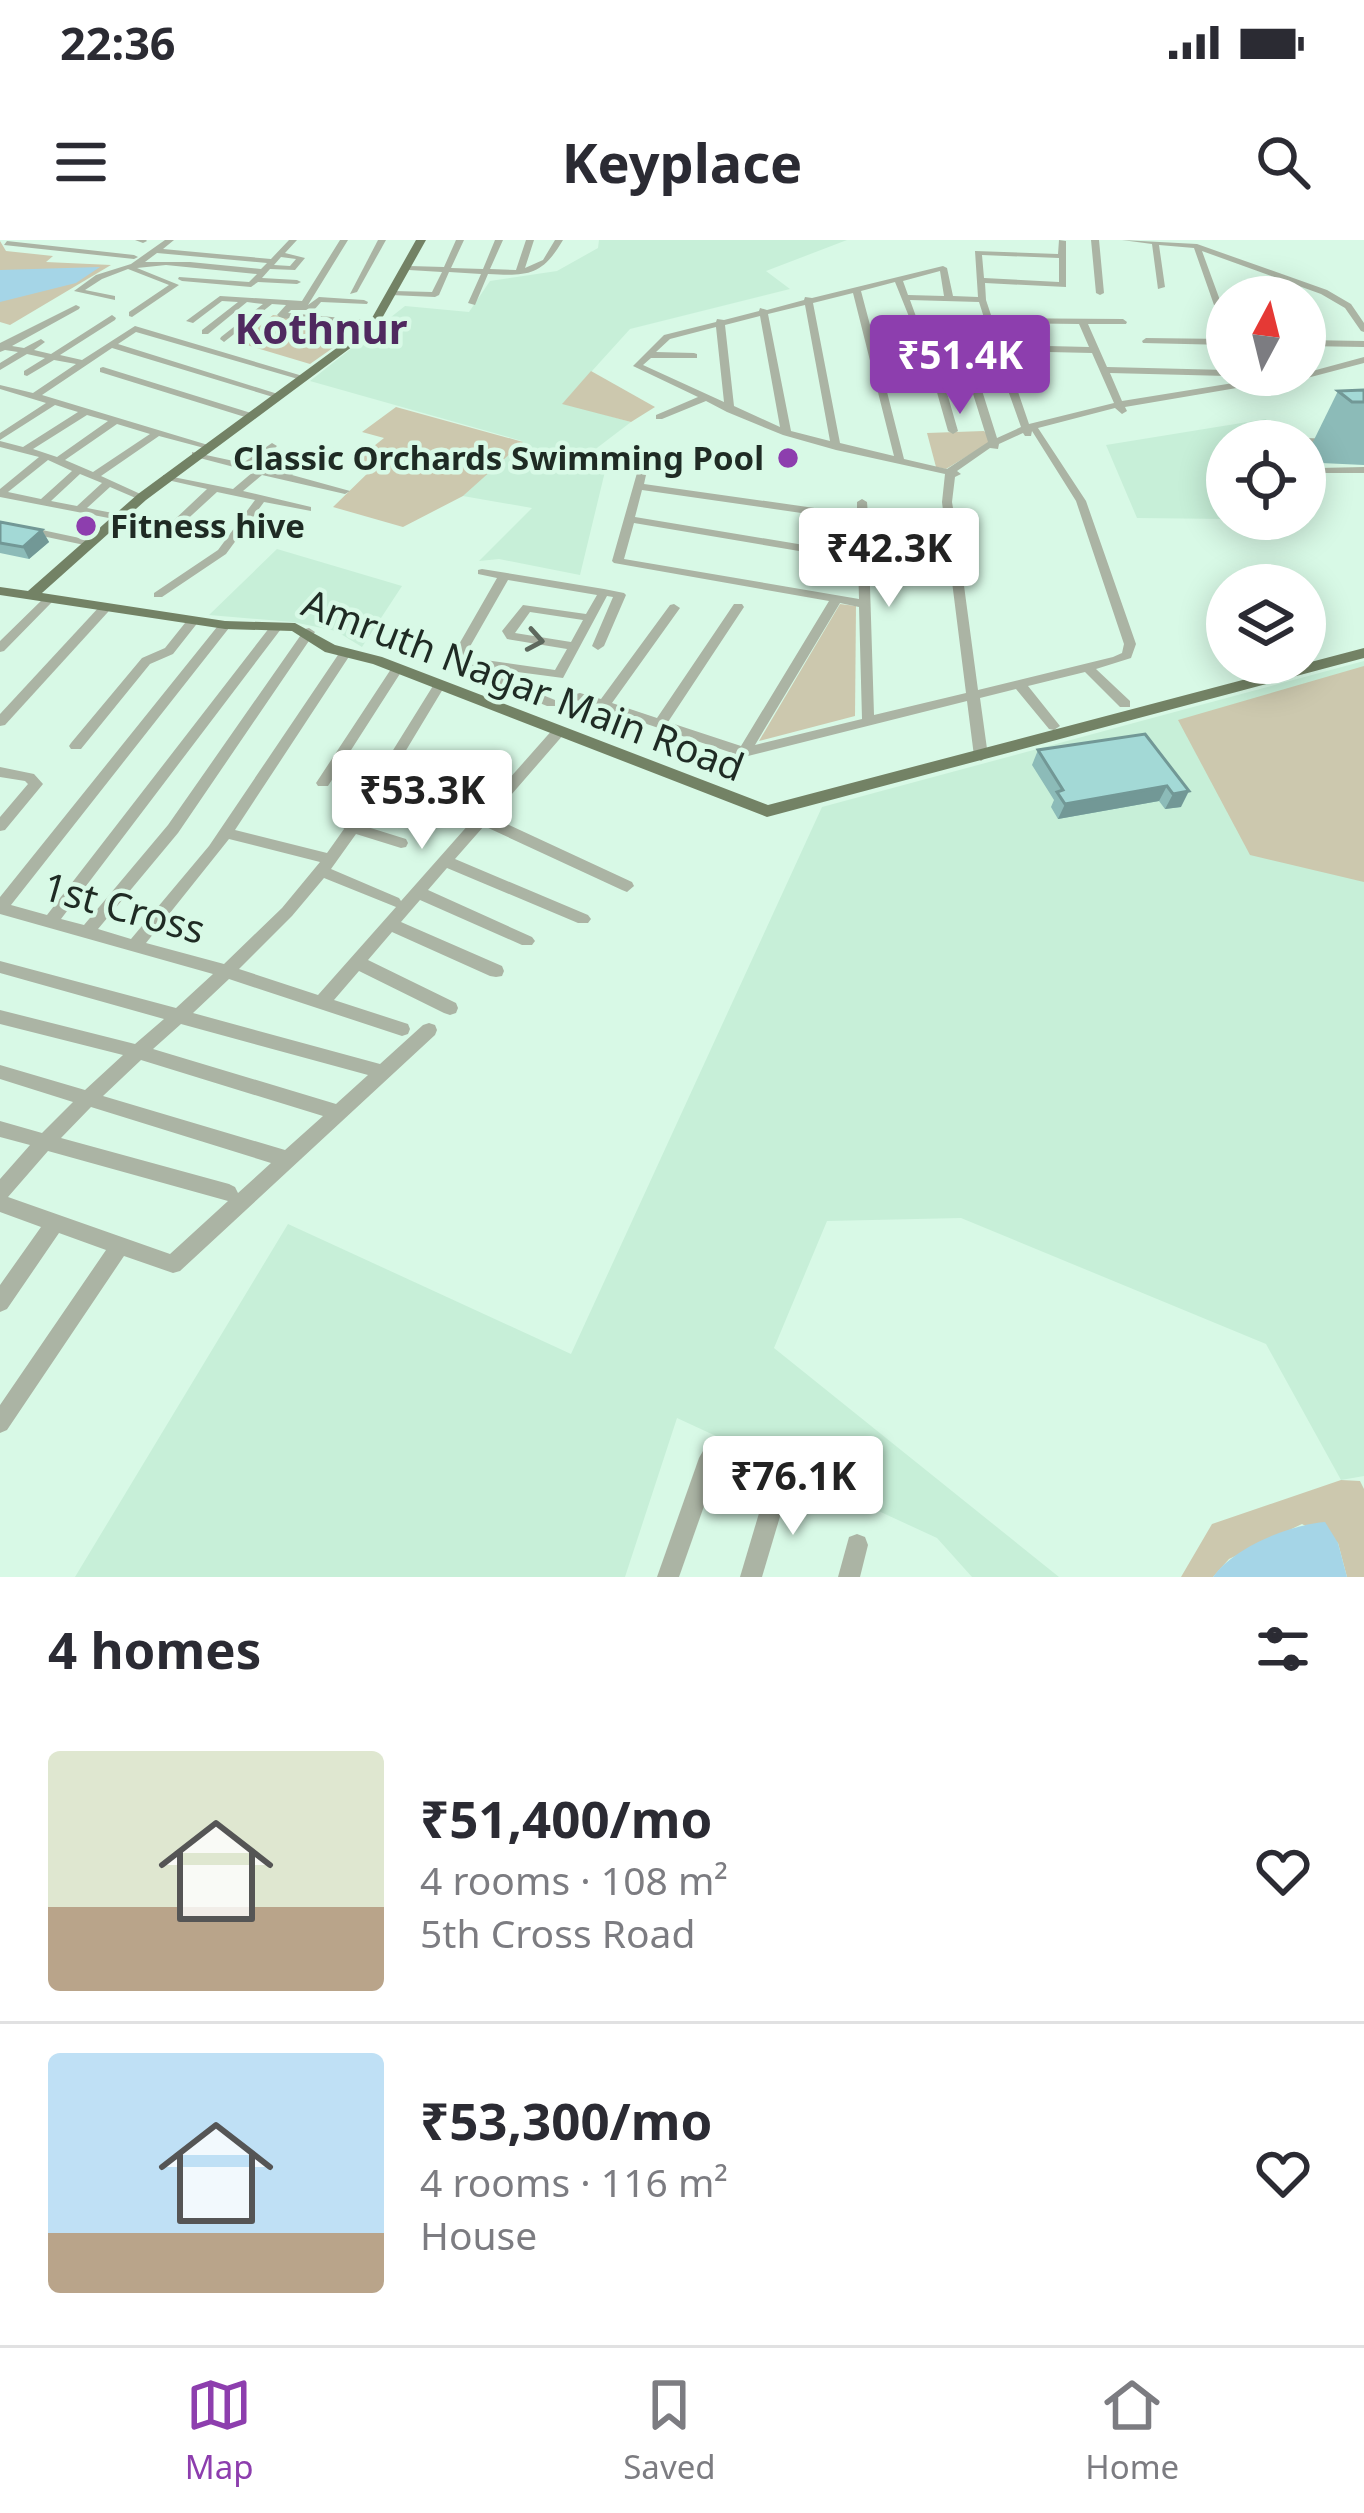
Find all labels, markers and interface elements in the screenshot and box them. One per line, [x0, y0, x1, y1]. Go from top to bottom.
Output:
text: 22:36 [60, 12, 176, 73]
text: Keyplace [562, 125, 802, 199]
icon: menu [48, 129, 114, 195]
icon: search [1250, 129, 1316, 195]
north arrow [1206, 276, 1326, 396]
map controls [1206, 276, 1326, 684]
district label: Kothnur [234, 299, 408, 356]
pin: ₹51.4K [862, 315, 1058, 417]
text: ₹51.4K [897, 327, 1023, 380]
button: locate [1206, 420, 1326, 540]
place label: Classic Orchards Swimming Pool [233, 435, 764, 480]
marker: Classic Orchards Swimming Pool [775, 445, 801, 471]
place label: Fitness hive [110, 503, 305, 548]
pin: ₹42.3K [791, 508, 987, 610]
marker: Fitness hive [73, 513, 99, 539]
text: ₹42.3K [826, 520, 952, 573]
button: layers [1206, 564, 1326, 684]
street label: Amruth Nagar Main Road [295, 575, 752, 792]
one-way arrow [524, 626, 544, 651]
pin: ₹53.3K [324, 750, 520, 852]
text: ₹53.3K [359, 762, 485, 815]
street label: 1st Cross [37, 858, 212, 955]
pin: ₹76.1K [695, 1436, 891, 1538]
text: ₹76.1K [730, 1448, 856, 1501]
text: 4 homes [48, 1614, 261, 1684]
icon: filters [1250, 1616, 1316, 1682]
text: ₹51,400/mo [420, 1783, 712, 1853]
icon: home [144, 1799, 288, 1943]
icon: heart [1250, 1838, 1316, 1904]
text: 4 rooms · 108 m² [420, 1853, 728, 1906]
text: 5th Cross Road [420, 1906, 695, 1959]
text: ₹53,300/mo [420, 2085, 712, 2155]
icon: home [144, 2101, 288, 2245]
icon: heart [1250, 2140, 1316, 2206]
text: 4 rooms · 116 m² [420, 2155, 728, 2208]
text: House [420, 2208, 537, 2261]
tab: Map [185, 2372, 254, 2489]
tab: Saved [623, 2372, 716, 2489]
tab: Home [1085, 2372, 1179, 2489]

